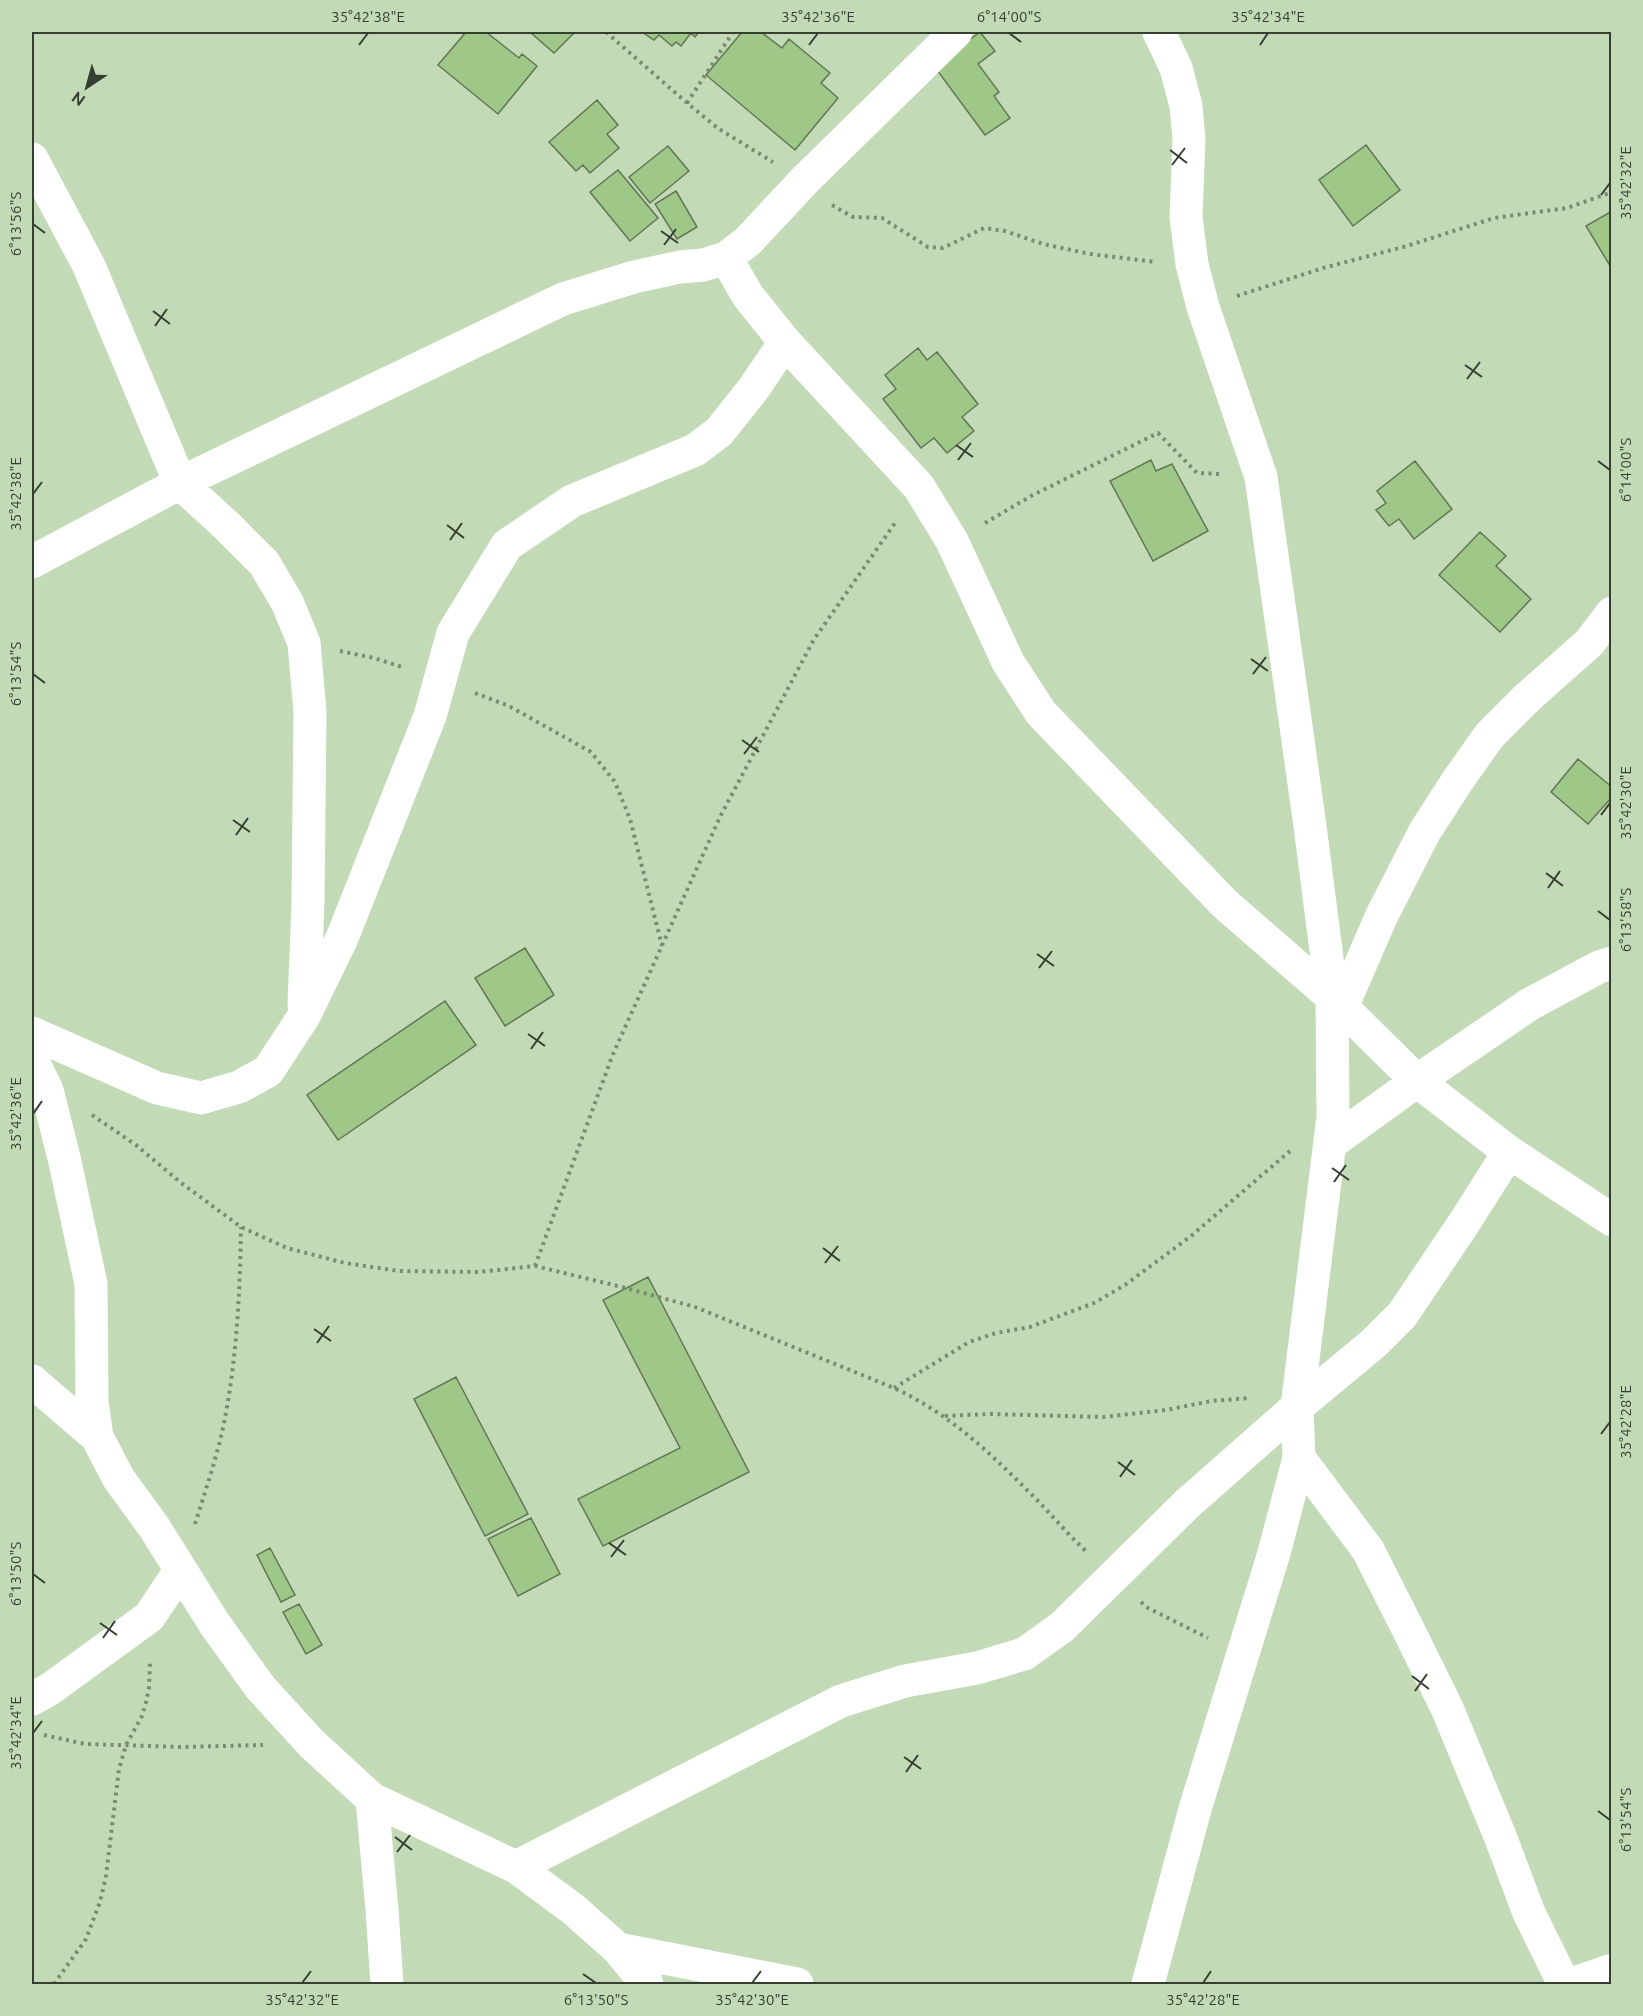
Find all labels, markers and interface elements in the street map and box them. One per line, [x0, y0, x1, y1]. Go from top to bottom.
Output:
text: 35°42'38"E [331, 8, 405, 25]
text: 35°42'36"E [781, 8, 855, 25]
text: 6°14'00"S [977, 8, 1041, 25]
text: 35°42'34"E [1231, 8, 1305, 25]
north arrow [57, 57, 117, 117]
text: N [68, 88, 88, 110]
text: 35°42'32"E [1617, 146, 1634, 220]
text: 6°13'56"S [7, 192, 24, 256]
text: 6°14'00"S [1617, 438, 1634, 502]
text: 35°42'38"E [7, 457, 24, 531]
text: 6°13'54"S [7, 642, 24, 706]
text: 35°42'30"E [1617, 766, 1634, 840]
text: 6°13'58"S [1617, 888, 1634, 952]
text: 35°42'36"E [7, 1077, 24, 1151]
text: 35°42'28"E [1617, 1385, 1634, 1459]
text: 6°13'50"S [7, 1542, 24, 1606]
text: 35°42'34"E [7, 1696, 24, 1770]
text: 6°13'54"S [1617, 1788, 1634, 1852]
text: 35°42'32"E [265, 1991, 339, 2008]
text: 6°13'50"S [564, 1991, 628, 2008]
text: 35°42'30"E [715, 1991, 789, 2008]
text: 35°42'28"E [1166, 1991, 1240, 2008]

